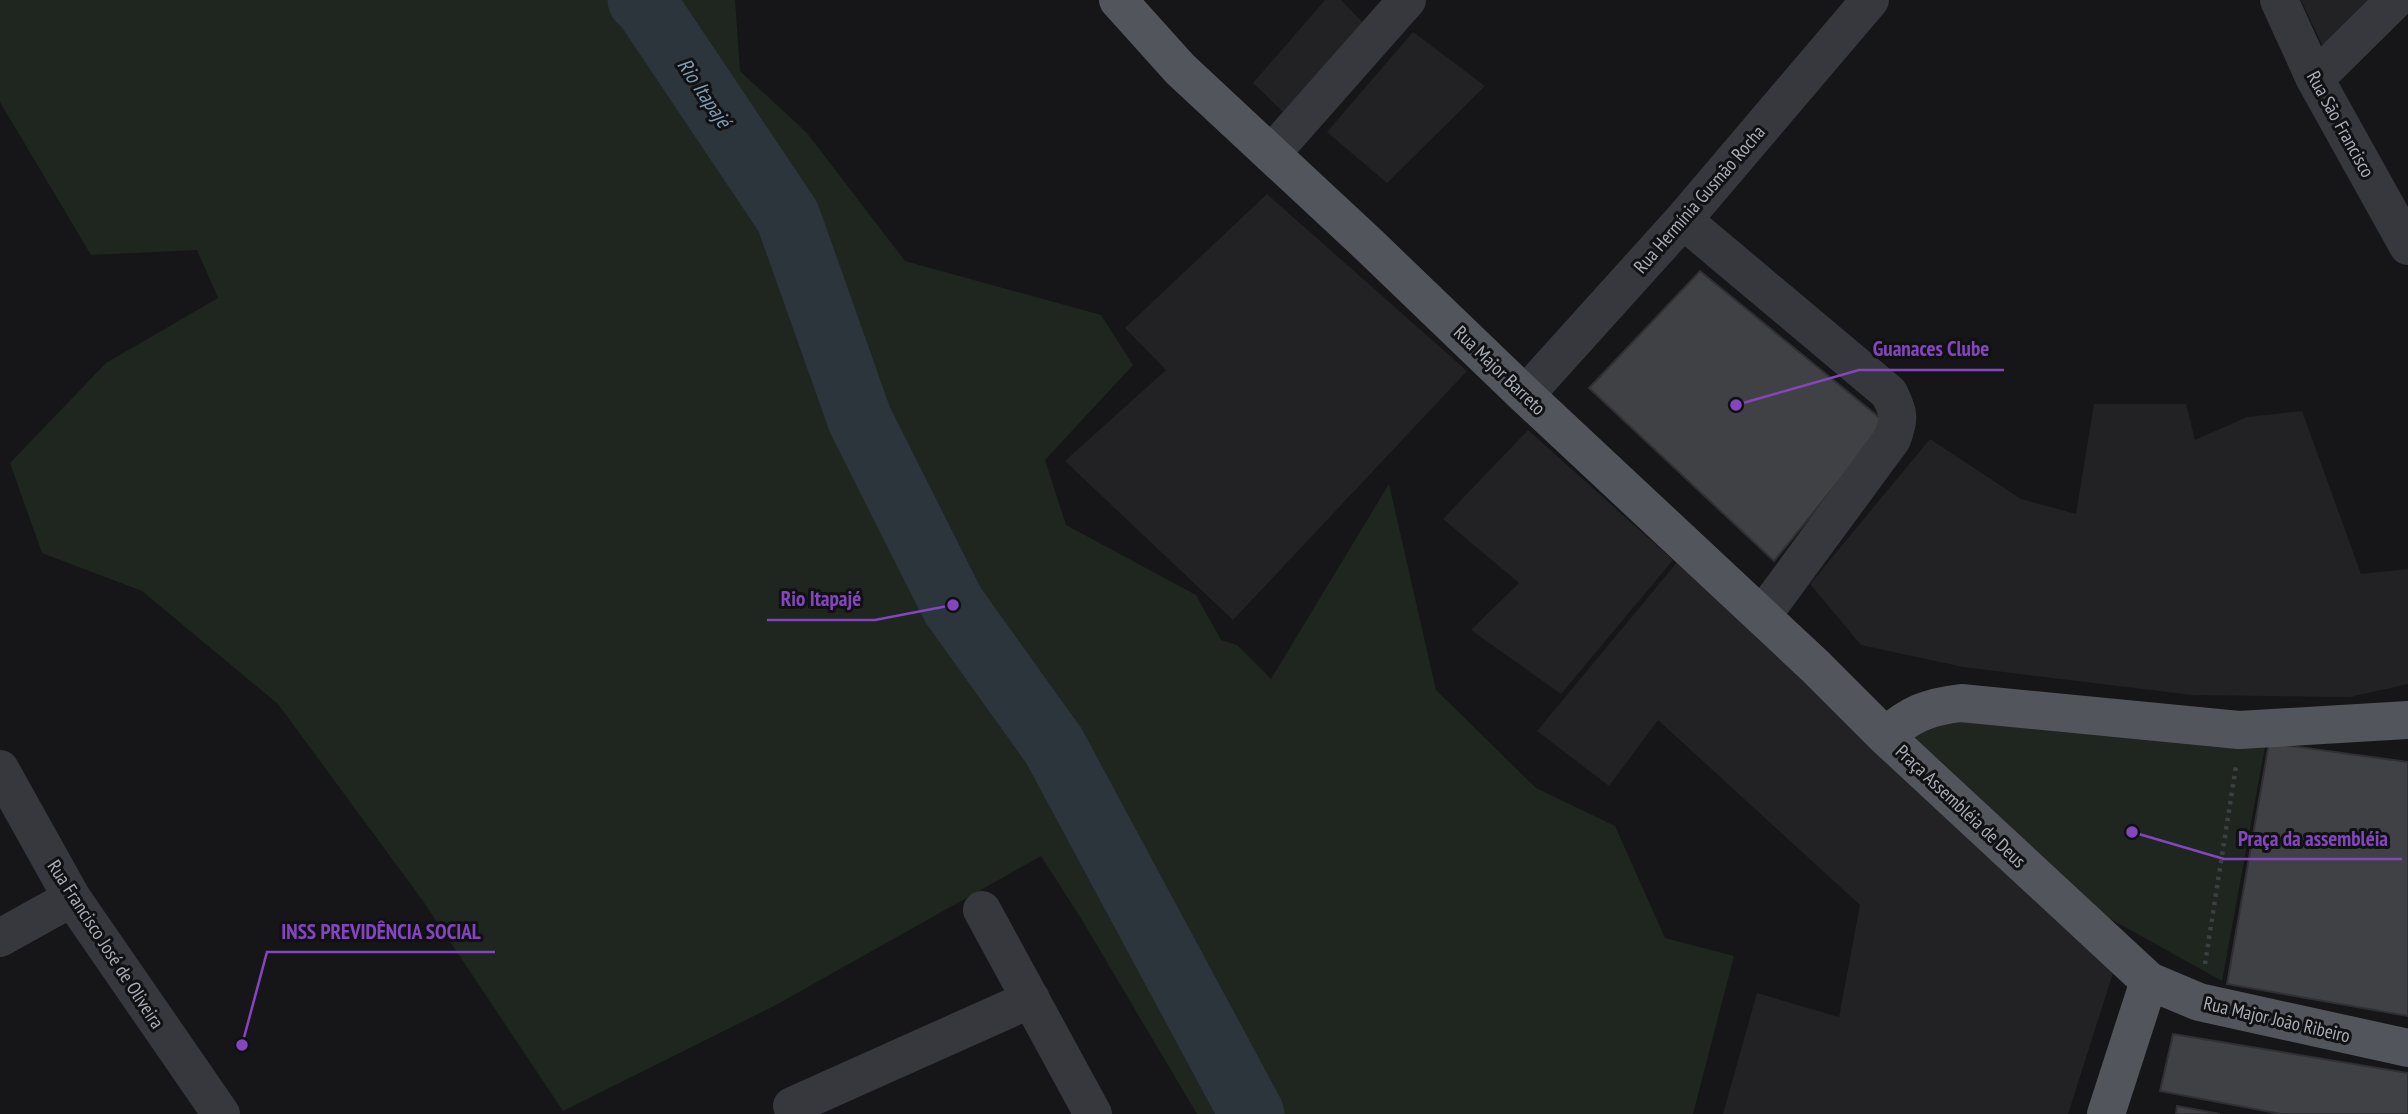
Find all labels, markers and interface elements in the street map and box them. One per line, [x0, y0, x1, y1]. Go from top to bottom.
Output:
water label: Rio Itapajé [671, 53, 739, 135]
street label: Rua São Francisco [2302, 67, 2380, 181]
street label: Rua Hermínia Gusmão Rocha [1628, 120, 1770, 278]
street label: Rua Major Barreto [1449, 320, 1551, 420]
callout: Guanaces Clube [1859, 328, 2004, 370]
text: Guanaces Clube [1873, 335, 1989, 362]
callout: Rio Itapajé [767, 578, 875, 620]
text: Rio Itapajé [781, 585, 861, 612]
street label: Praça Assembléia de Deus [1891, 739, 2031, 873]
callout: Praça da assembléia [2224, 817, 2402, 859]
text: Praça da assembléia [2238, 825, 2388, 852]
street label: Rua Francisco José de Oliveira [42, 855, 170, 1033]
callout: INSS PREVIDÊNCIA SOCIAL [267, 910, 495, 952]
text: INSS PREVIDÊNCIA SOCIAL [281, 918, 481, 945]
street label: Rua Major João Ribeiro [2201, 990, 2353, 1048]

